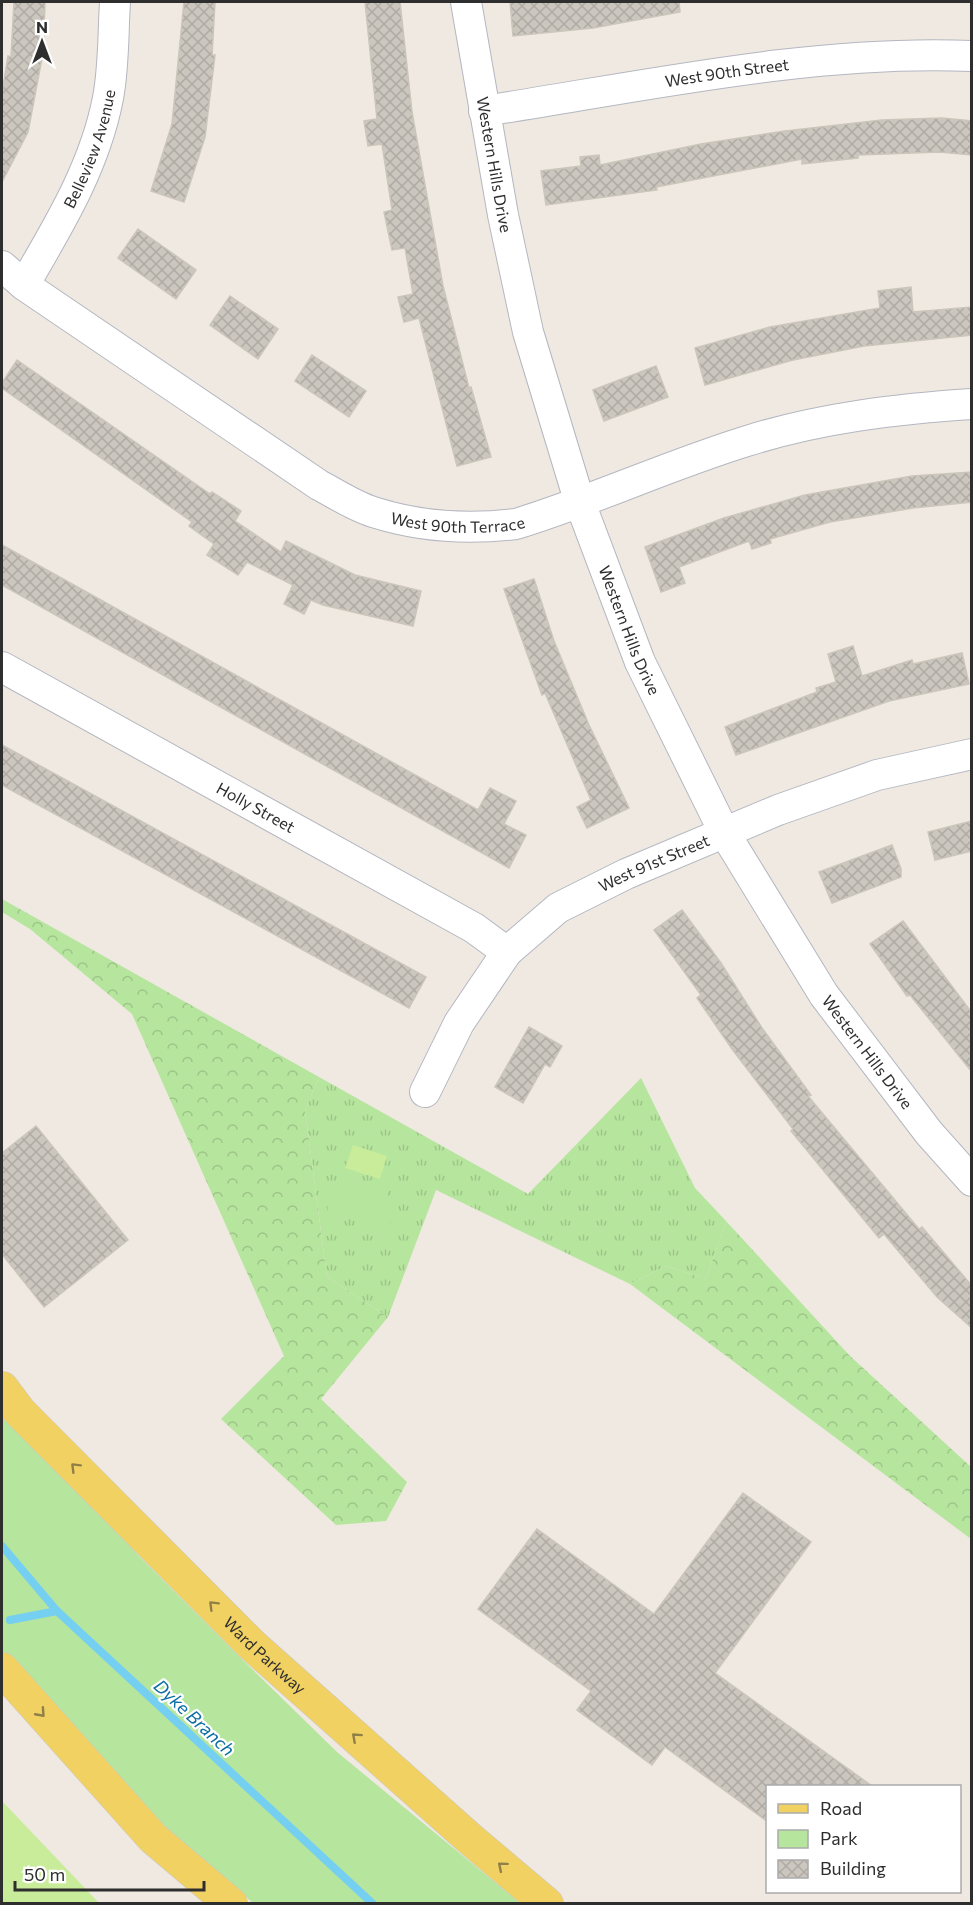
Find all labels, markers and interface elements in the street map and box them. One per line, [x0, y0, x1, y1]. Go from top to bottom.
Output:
north arrow [12, 12, 72, 72]
text: N [36, 17, 48, 36]
street label: West 90th Street [664, 54, 790, 90]
street label: Belleview Avenue [59, 88, 118, 211]
street label: Western Hills Drive [474, 95, 516, 234]
street label: West 90th Terrace [389, 508, 527, 536]
street label: Western Hills Drive [595, 563, 665, 698]
street label: Holly Street [214, 778, 299, 836]
street label: West 91st Street [595, 830, 712, 895]
street label: Western Hills Drive [818, 991, 917, 1112]
one-way arrow [71, 1463, 82, 1474]
one-way arrow [209, 1602, 220, 1613]
street label: Ward Parkway [220, 1612, 310, 1697]
water label: Dyke Branch [150, 1674, 240, 1760]
one-way arrow [34, 1706, 45, 1716]
one-way arrow [352, 1733, 363, 1744]
legend [766, 1785, 961, 1893]
text: Road [820, 1797, 862, 1819]
text: Park [820, 1827, 858, 1849]
scale bar [15, 1854, 204, 1892]
text: Building [820, 1857, 886, 1879]
one-way arrow [498, 1862, 509, 1873]
text: 50 m [24, 1863, 65, 1885]

